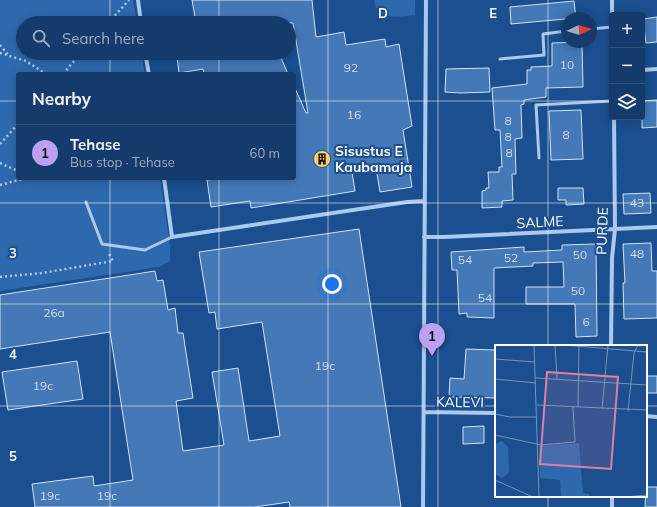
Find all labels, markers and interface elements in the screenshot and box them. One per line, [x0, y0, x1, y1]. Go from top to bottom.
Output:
text: D [378, 5, 388, 21]
text: E [489, 5, 497, 21]
north arrow [561, 12, 597, 48]
map controls [609, 12, 645, 120]
button: + [609, 12, 645, 48]
search box [16, 16, 296, 60]
icon: search [30, 27, 52, 49]
text: Search here [62, 29, 144, 48]
button: − [609, 48, 645, 84]
house number: 10 [560, 57, 574, 72]
house number: 92 [344, 60, 358, 75]
button: layers [609, 84, 645, 120]
text: Nearby [32, 88, 91, 109]
house number: 16 [347, 107, 361, 122]
house number: 8 [504, 113, 512, 128]
house number: 8 [562, 127, 570, 142]
house number: 8 [504, 129, 512, 144]
text: Tehase [70, 135, 120, 154]
place label: Sisustus E Kaubamaja [335, 142, 412, 176]
text: 1 [41, 145, 49, 161]
text: 60 m [250, 145, 280, 161]
house number: 8 [505, 145, 513, 160]
building icon: Sisustus E Kaubamaja [312, 149, 332, 169]
text: Bus stop · Tehase [70, 154, 175, 170]
house number: 43 [630, 195, 644, 210]
street label: PURDE [592, 207, 612, 255]
street label: SALME [516, 212, 564, 232]
text: 3 [9, 245, 17, 261]
house number: 48 [630, 246, 644, 261]
house number: 50 [573, 247, 587, 262]
house number: 52 [504, 250, 518, 265]
house number: 54 [458, 252, 472, 267]
your location [322, 274, 342, 294]
house number: 50 [571, 283, 585, 298]
house number: 54 [478, 290, 492, 305]
house number: 26a [43, 305, 65, 320]
house number: 6 [582, 314, 590, 329]
pin: 1 [419, 323, 445, 356]
inset map [495, 345, 647, 497]
text: 4 [9, 346, 17, 362]
house number: 19c [315, 358, 335, 373]
house number: 19c [33, 378, 53, 393]
street label: KALEVI [436, 393, 484, 411]
text: 5 [9, 448, 17, 464]
house number: 19c [40, 488, 60, 503]
house number: 19c [97, 488, 117, 503]

